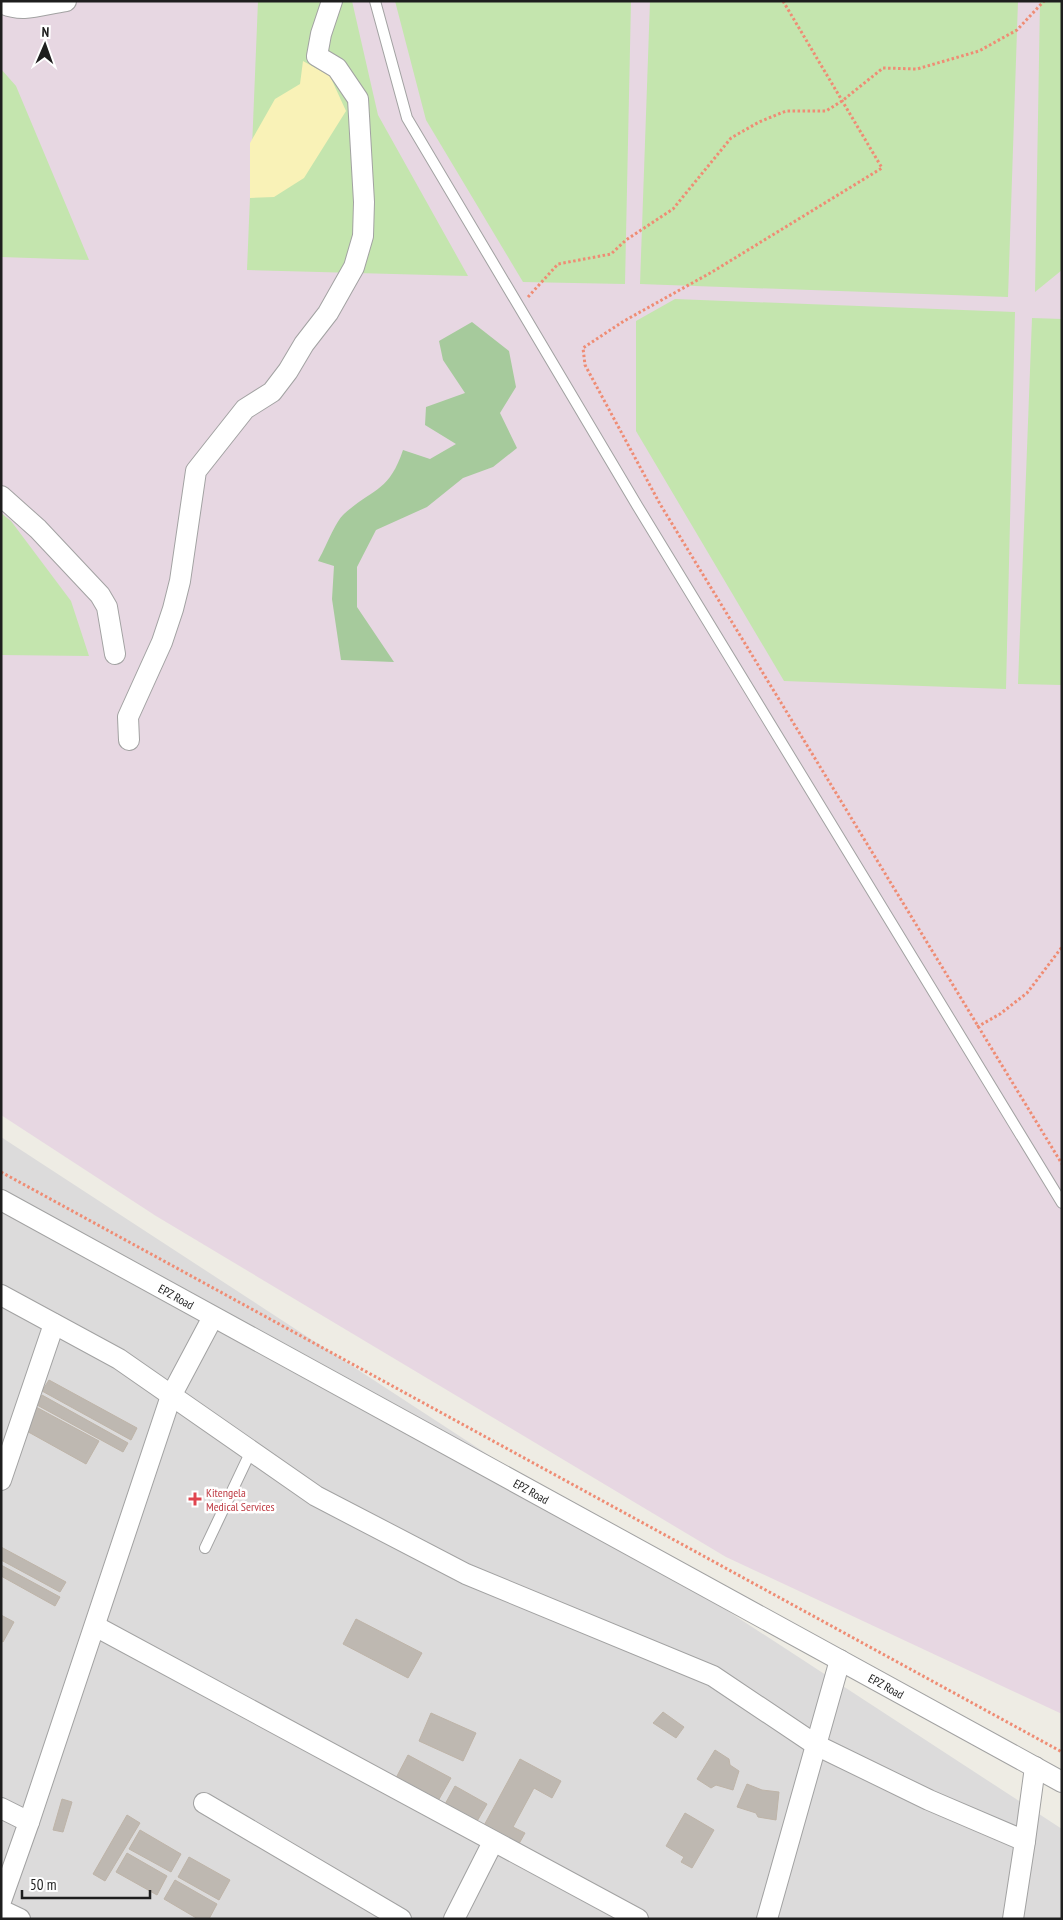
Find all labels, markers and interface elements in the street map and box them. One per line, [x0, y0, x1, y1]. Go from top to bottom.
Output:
north arrow [20, 20, 70, 70]
text: N [41, 23, 50, 41]
street label: EPZ Road [156, 1280, 197, 1312]
street label: EPZ Road [511, 1475, 552, 1507]
place label: Kitengela Medical Services [206, 1485, 275, 1514]
marker: Kitengela Medical Services [188, 1492, 202, 1506]
street label: EPZ Road [866, 1670, 907, 1702]
scale bar [22, 1868, 150, 1900]
text: 50 m [30, 1875, 56, 1894]

